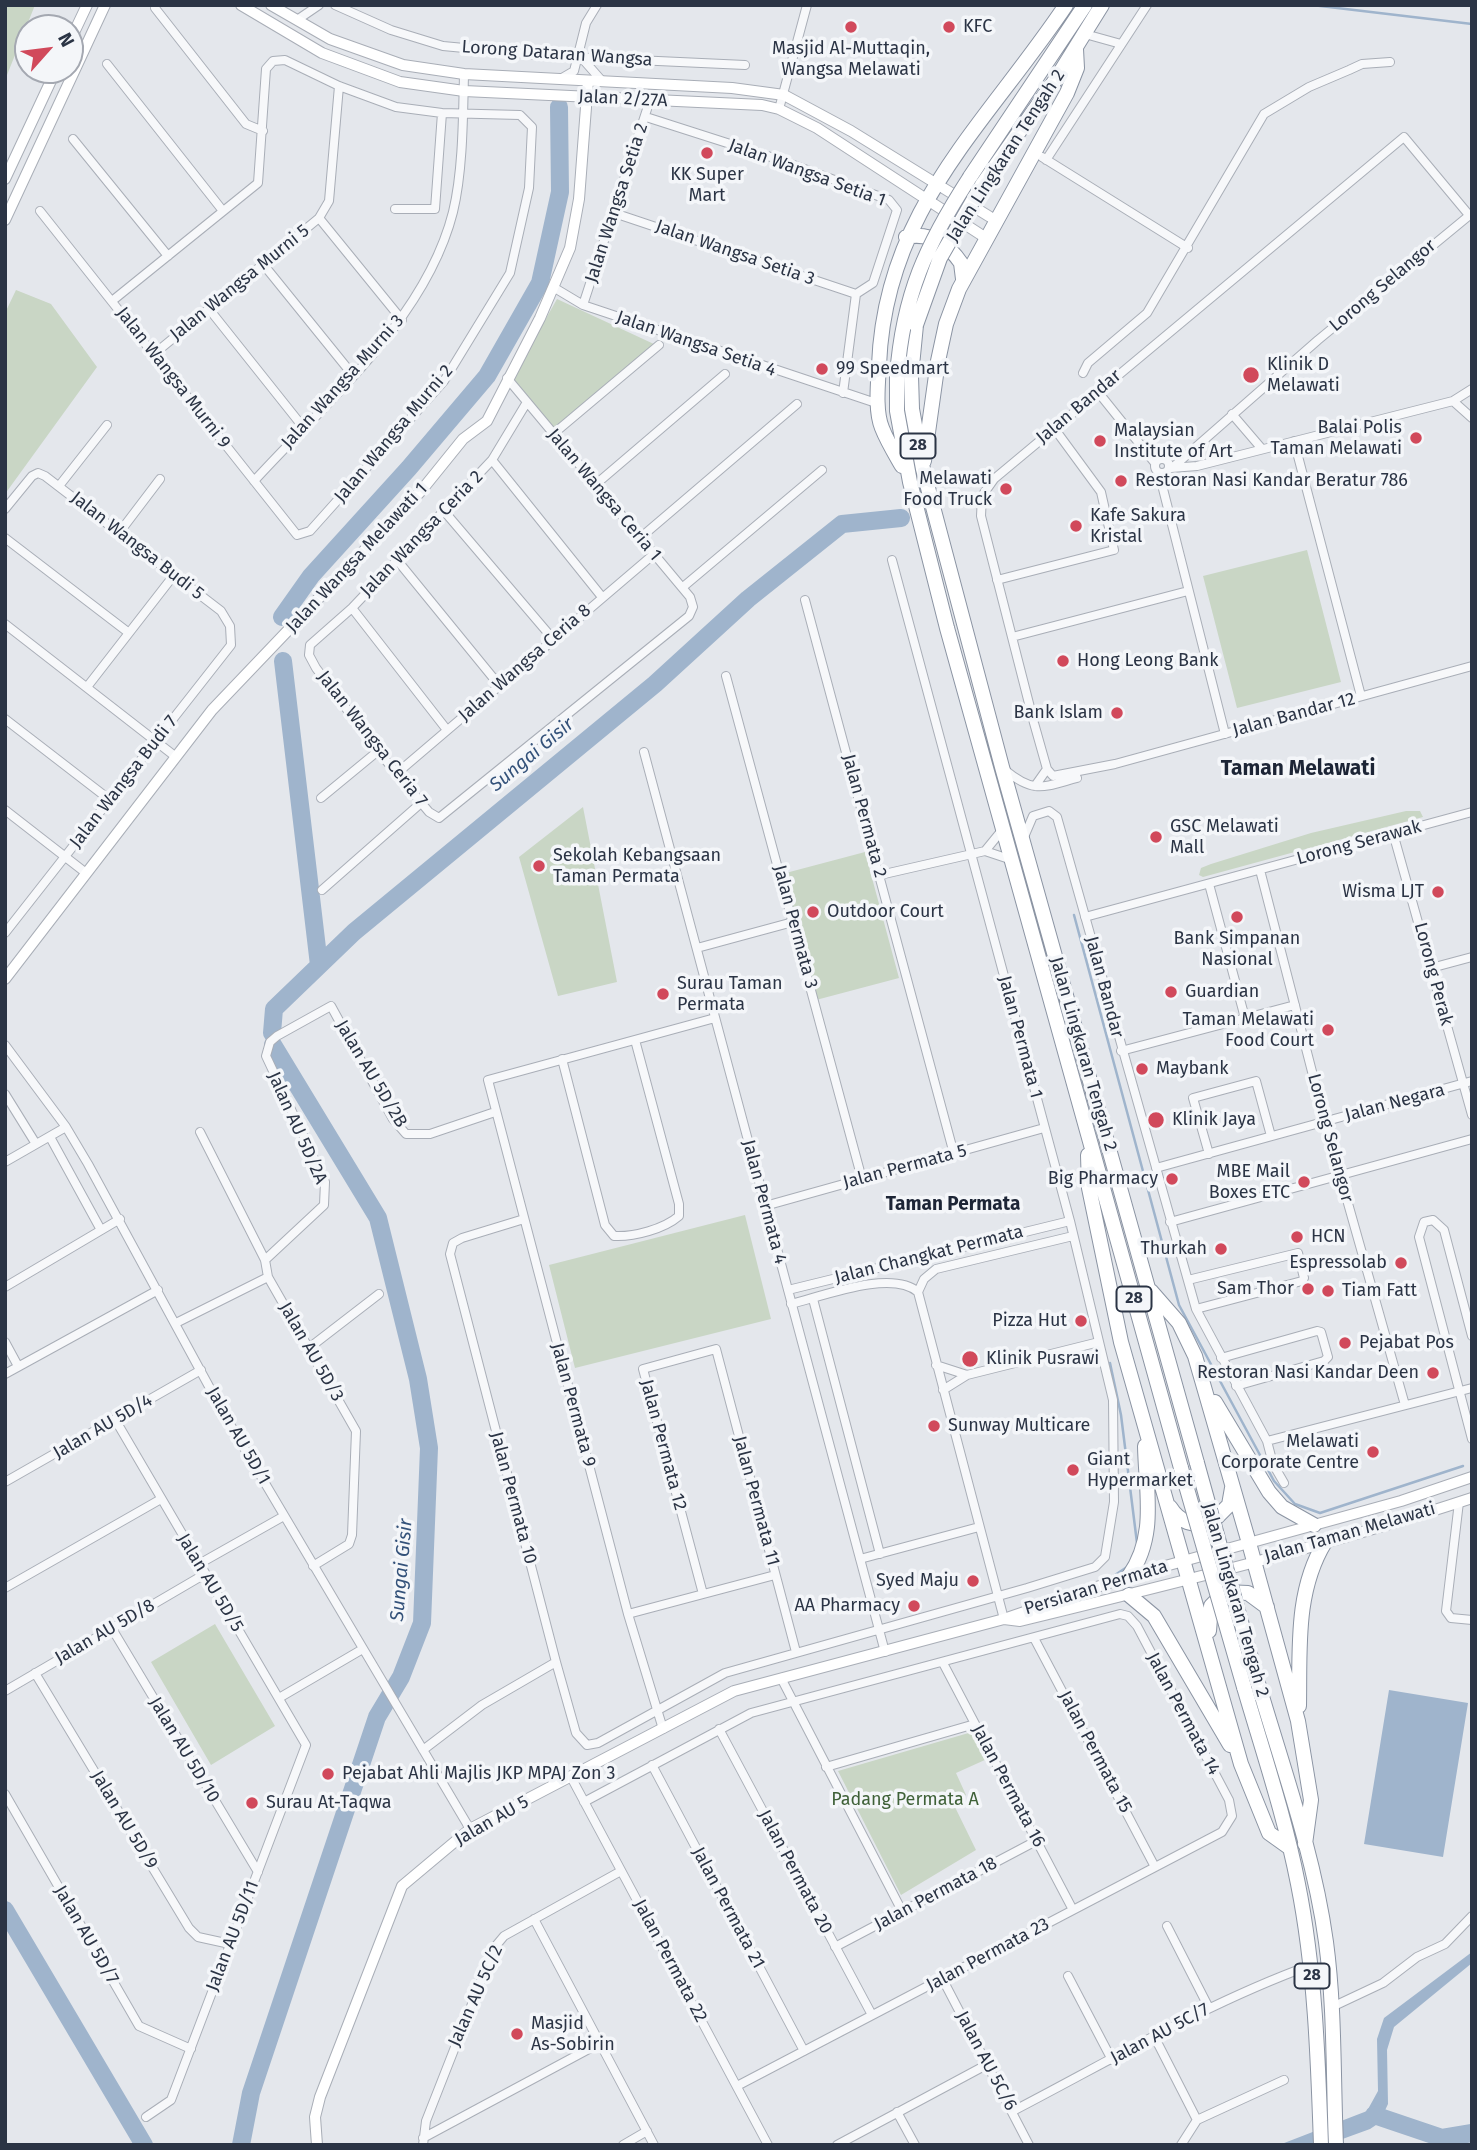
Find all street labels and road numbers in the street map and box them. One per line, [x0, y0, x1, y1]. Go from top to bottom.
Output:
street label: Lorong Dataran Wangsa [461, 37, 653, 71]
street label: Jalan Lingkaran Tengah 2 [942, 66, 1070, 246]
street label: Jalan 2/27A [578, 86, 668, 112]
street label: Jalan Wangsa Setia 2 [581, 120, 653, 286]
street label: Jalan Wangsa Setia 1 [725, 135, 889, 211]
street label: Jalan Wangsa Setia 3 [653, 216, 817, 290]
street label: Jalan Wangsa Murni 5 [166, 220, 314, 346]
street label: Lorong Selangor [1325, 235, 1441, 337]
street label: Jalan Wangsa Murni 9 [111, 303, 235, 453]
street label: Jalan Wangsa Setia 4 [613, 307, 779, 381]
street label: Jalan Wangsa Murni 3 [277, 311, 409, 453]
street label: Jalan Wangsa Murni 2 [330, 361, 458, 507]
street label: Jalan Bandar [1032, 365, 1126, 449]
street label: Jalan Wangsa Ceria 1 [542, 424, 666, 566]
road number: 28 [900, 434, 936, 458]
street label: Jalan Wangsa Ceria 2 [356, 466, 488, 602]
street label: Jalan Wangsa Melawati 1 [282, 478, 432, 638]
street label: Jalan Wangsa Budi 5 [66, 487, 208, 605]
street label: Jalan Wangsa Ceria 8 [454, 600, 596, 726]
street label: Jalan Wangsa Ceria 7 [312, 667, 432, 811]
street label: Jalan Bandar 12 [1231, 688, 1357, 742]
street label: Jalan Wangsa Budi 7 [66, 711, 182, 853]
street label: Jalan Permata 2 [837, 752, 891, 880]
street label: Lorong Serawak [1294, 816, 1424, 870]
street label: Jalan Permata 3 [768, 863, 822, 991]
street label: Lorong Perak [1409, 920, 1457, 1028]
street label: Jalan Bandar [1080, 934, 1128, 1040]
street label: Jalan Lingkaran Tengah 2 [1045, 954, 1121, 1154]
street label: Jalan Permata 1 [993, 973, 1047, 1101]
street label: Jalan AU 5D/2B [331, 1016, 411, 1132]
street label: Jalan AU 5D/2A [263, 1068, 331, 1188]
street label: Lorong Selangor [1302, 1071, 1358, 1205]
street label: Jalan Negara [1343, 1079, 1447, 1127]
street label: Jalan Permata 4 [737, 1137, 791, 1267]
street label: Jalan Permata 5 [841, 1140, 969, 1194]
street label: Jalan Changkat Permata [832, 1221, 1026, 1289]
road number: 28 [1116, 1287, 1152, 1312]
street label: Jalan AU 5D/3 [274, 1299, 348, 1405]
street label: Jalan Permata 9 [546, 1341, 600, 1469]
street label: Jalan Permata 12 [635, 1377, 691, 1513]
street label: Jalan AU 5D/1 [201, 1383, 275, 1489]
street label: Jalan AU 5D/4 [50, 1390, 156, 1464]
street label: Jalan Permata 10 [485, 1429, 541, 1567]
street label: Jalan Permata 11 [728, 1434, 784, 1568]
street label: Jalan Taman Melawati [1262, 1498, 1438, 1568]
street label: Jalan Lingkaran Tengah 2 [1197, 1500, 1273, 1700]
street label: Jalan AU 5D/5 [172, 1530, 248, 1636]
street label: Persiaran Permata [1022, 1556, 1170, 1620]
street label: Jalan AU 5D/8 [51, 1595, 159, 1669]
street label: Jalan Permata 14 [1142, 1649, 1224, 1779]
street label: Jalan Permata 15 [1054, 1687, 1136, 1817]
street label: Jalan AU 5D/10 [144, 1693, 224, 1807]
street label: Jalan Permata 16 [967, 1721, 1049, 1851]
street label: Jalan AU 5D/9 [86, 1767, 162, 1873]
street label: Jalan AU 5 [451, 1791, 533, 1851]
street label: Jalan Permata 20 [753, 1806, 837, 1938]
street label: Jalan Permata 21 [687, 1844, 769, 1972]
street label: Jalan Permata 18 [871, 1853, 1001, 1935]
street label: Jalan AU 5D/11 [202, 1878, 264, 1994]
street label: Jalan AU 5D/7 [49, 1882, 123, 1988]
street label: Jalan Permata 22 [629, 1896, 711, 2026]
street label: Jalan Permata 23 [923, 1914, 1053, 1996]
street label: Jalan AU 5C/2 [444, 1942, 508, 2050]
road number: 28 [1294, 1964, 1330, 1988]
street label: Jalan AU 5C/7 [1107, 1999, 1213, 2069]
street label: Jalan AU 5C/6 [951, 2007, 1021, 2115]

